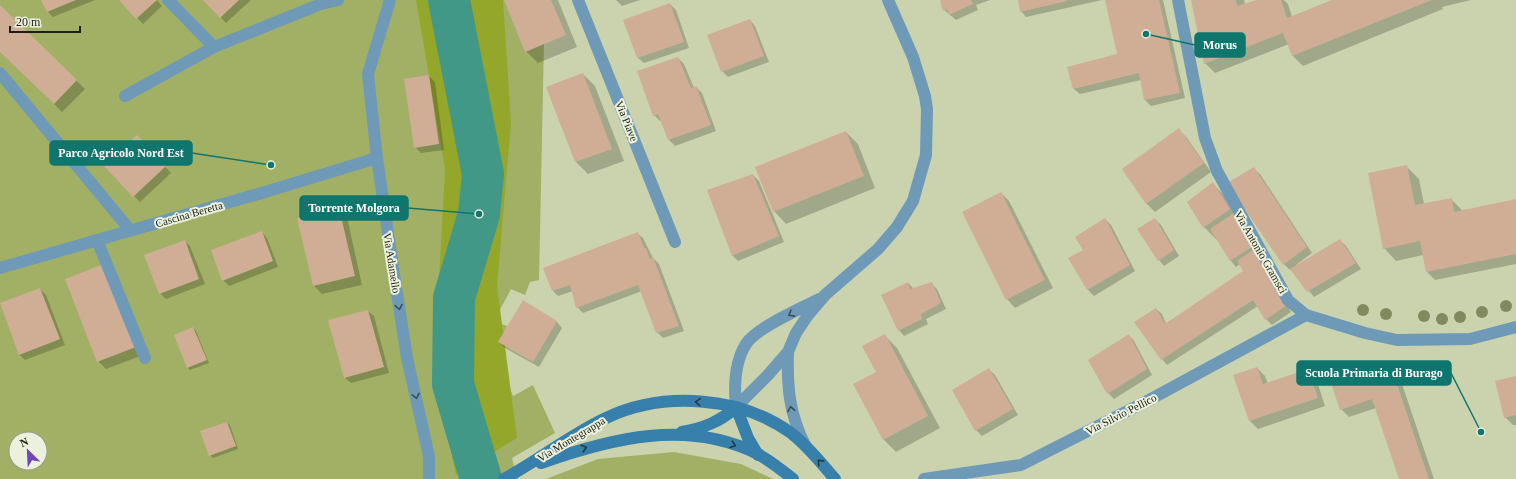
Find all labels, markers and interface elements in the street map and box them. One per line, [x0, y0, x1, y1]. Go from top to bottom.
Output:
scale bar [10, 8, 80, 34]
text: 20 m [16, 15, 41, 29]
callout: Morus [1195, 33, 1245, 57]
text: Morus [1203, 38, 1237, 52]
street label: Via Piave [613, 99, 641, 143]
callout: Parco Agricolo Nord Est [50, 141, 192, 165]
text: Parco Agricolo Nord Est [58, 146, 184, 160]
callout: Torrente Molgora [300, 196, 408, 220]
street label: Cascina Beretta [154, 199, 224, 229]
text: Torrente Molgora [308, 201, 400, 215]
street label: Via Antonio Gramsci [1232, 209, 1290, 295]
street label: Via Adamello [381, 232, 403, 294]
one-way arrow [394, 304, 403, 311]
one-way arrow [788, 309, 795, 317]
callout: Scuola Primaria di Burago [1297, 361, 1451, 385]
text: Scuola Primaria di Burago [1305, 366, 1443, 380]
street label: Via Silvio Pellico [1084, 391, 1159, 437]
one-way arrow [411, 393, 419, 399]
one-way arrow [695, 398, 701, 407]
one-way arrow [787, 405, 796, 412]
street label: Via Montegrappa [535, 414, 607, 464]
north arrow [8, 431, 48, 471]
text: N [18, 435, 30, 449]
one-way arrow [729, 440, 736, 448]
one-way arrow [581, 444, 588, 453]
one-way arrow [817, 459, 825, 467]

